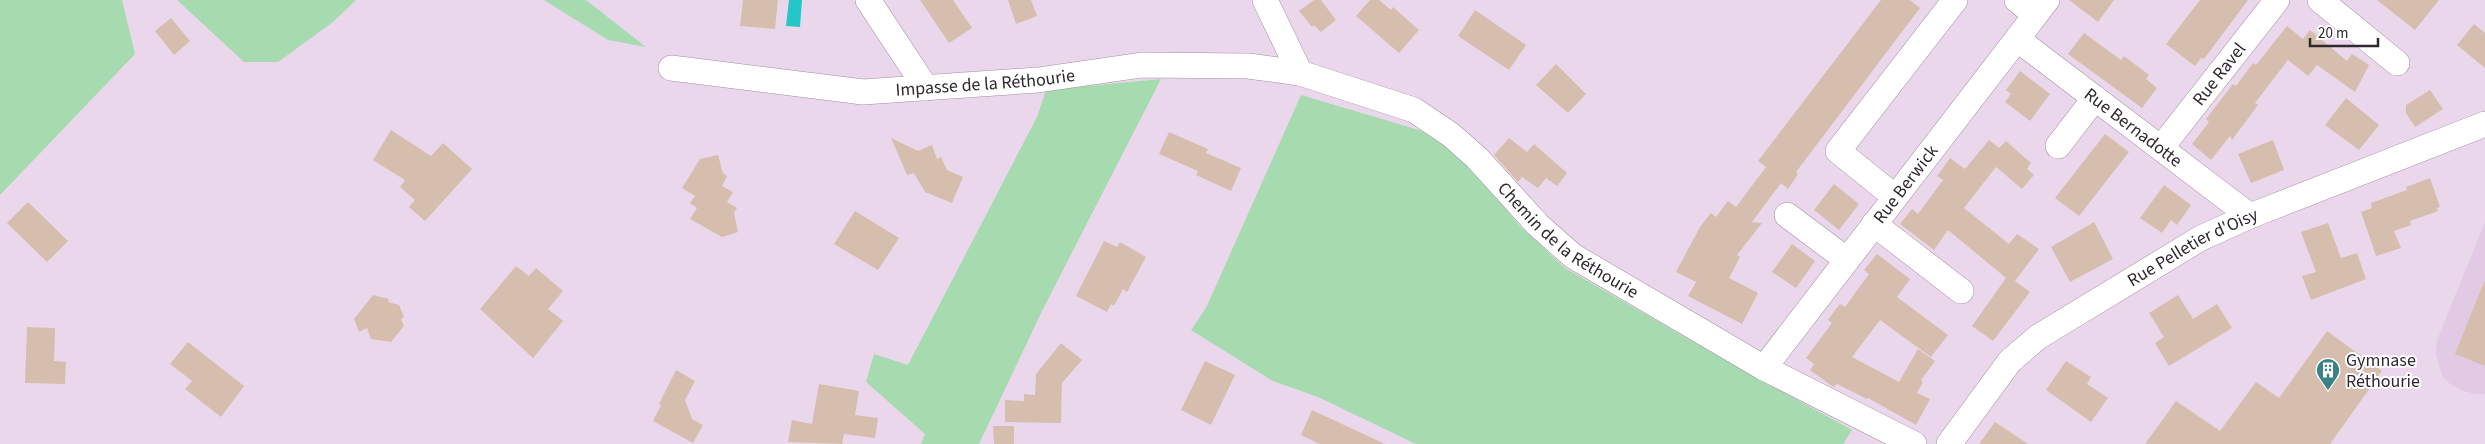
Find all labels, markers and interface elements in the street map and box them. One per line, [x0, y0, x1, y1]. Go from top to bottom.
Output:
scale bar [2310, 15, 2378, 47]
text: 20 m [2318, 23, 2348, 44]
street label: Rue Ravel [2186, 37, 2252, 111]
street label: Impasse de la Réthourie [895, 62, 1076, 102]
street label: Rue Bernadotte [2079, 82, 2188, 173]
street label: Rue Berwick [1867, 139, 1944, 229]
street label: Chemin de la Réthourie [1492, 176, 1643, 304]
street label: Rue Pelletier d'Oisy [2122, 201, 2262, 292]
place label: Gymnase Réthourie [2346, 348, 2420, 394]
building icon: Gymnase Réthourie [2315, 357, 2341, 391]

